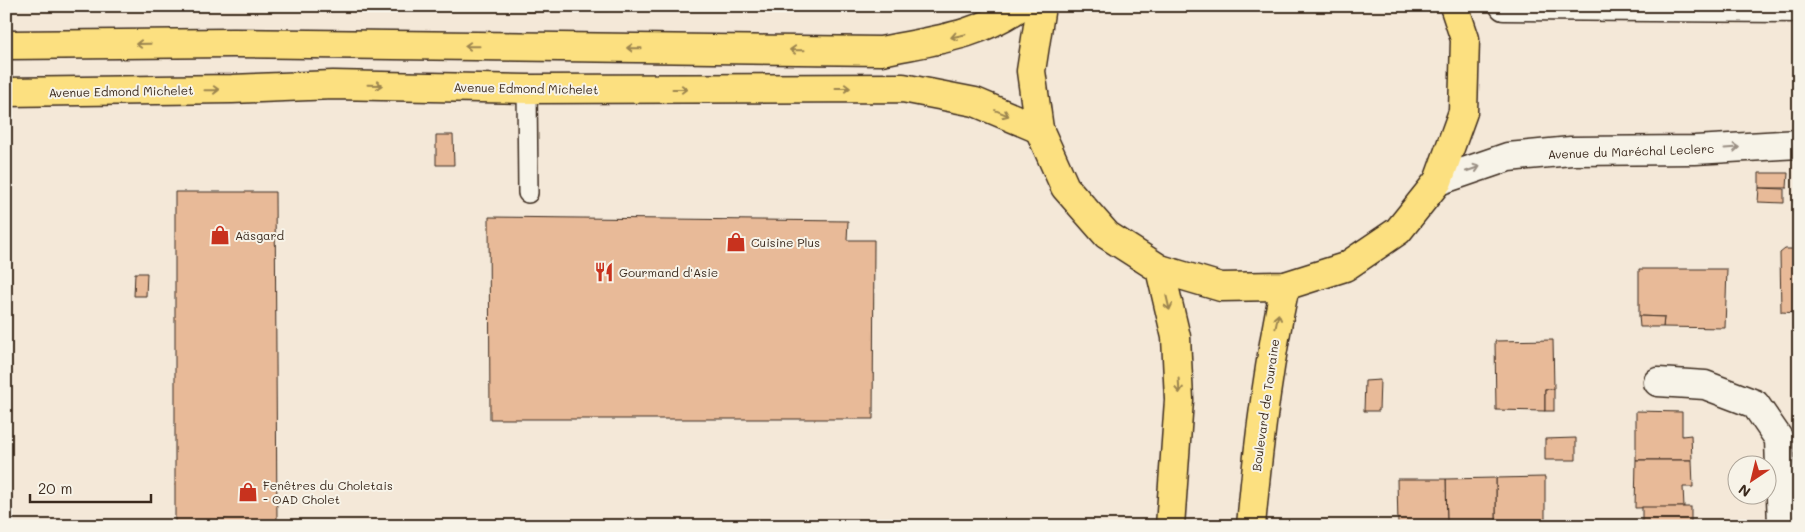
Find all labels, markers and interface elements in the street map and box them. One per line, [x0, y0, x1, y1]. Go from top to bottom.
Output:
one-way arrow [950, 31, 966, 41]
one-way arrow [136, 39, 152, 49]
one-way arrow [464, 41, 480, 51]
one-way arrow [627, 43, 643, 53]
one-way arrow [789, 45, 806, 55]
street label: Avenue Edmond Michelet [453, 79, 599, 97]
one-way arrow [366, 80, 383, 90]
street label: Avenue Edmond Michelet [48, 82, 194, 100]
one-way arrow [834, 83, 851, 93]
one-way arrow [672, 84, 688, 94]
one-way arrow [204, 85, 220, 94]
one-way arrow [994, 109, 1009, 119]
street label: Avenue du Maréchal Leclerc [1548, 140, 1714, 162]
one-way arrow [1723, 143, 1739, 153]
one-way arrow [1465, 164, 1480, 173]
shop icon: Aäsgard [209, 224, 231, 246]
place label: Aäsgard [235, 227, 285, 243]
shop icon: Cuisine Plus [725, 231, 747, 253]
place label: Cuisine Plus [751, 234, 820, 250]
restaurant icon: Gourmand d'Asie [593, 261, 615, 283]
place label: Gourmand d'Asie [619, 264, 718, 280]
one-way arrow [1164, 295, 1173, 311]
one-way arrow [1273, 314, 1283, 330]
street label: Boulevard de Touraine [1248, 338, 1282, 472]
one-way arrow [1174, 377, 1183, 393]
north arrow [1728, 454, 1778, 504]
scale bar [30, 472, 151, 504]
place label: Fenêtres du Choletais - OAD Cholet [263, 477, 393, 507]
text: 20 m [38, 478, 72, 498]
text: N [1734, 480, 1754, 502]
shop icon: Fenêtres du Choletais - OAD Cholet [237, 481, 259, 503]

